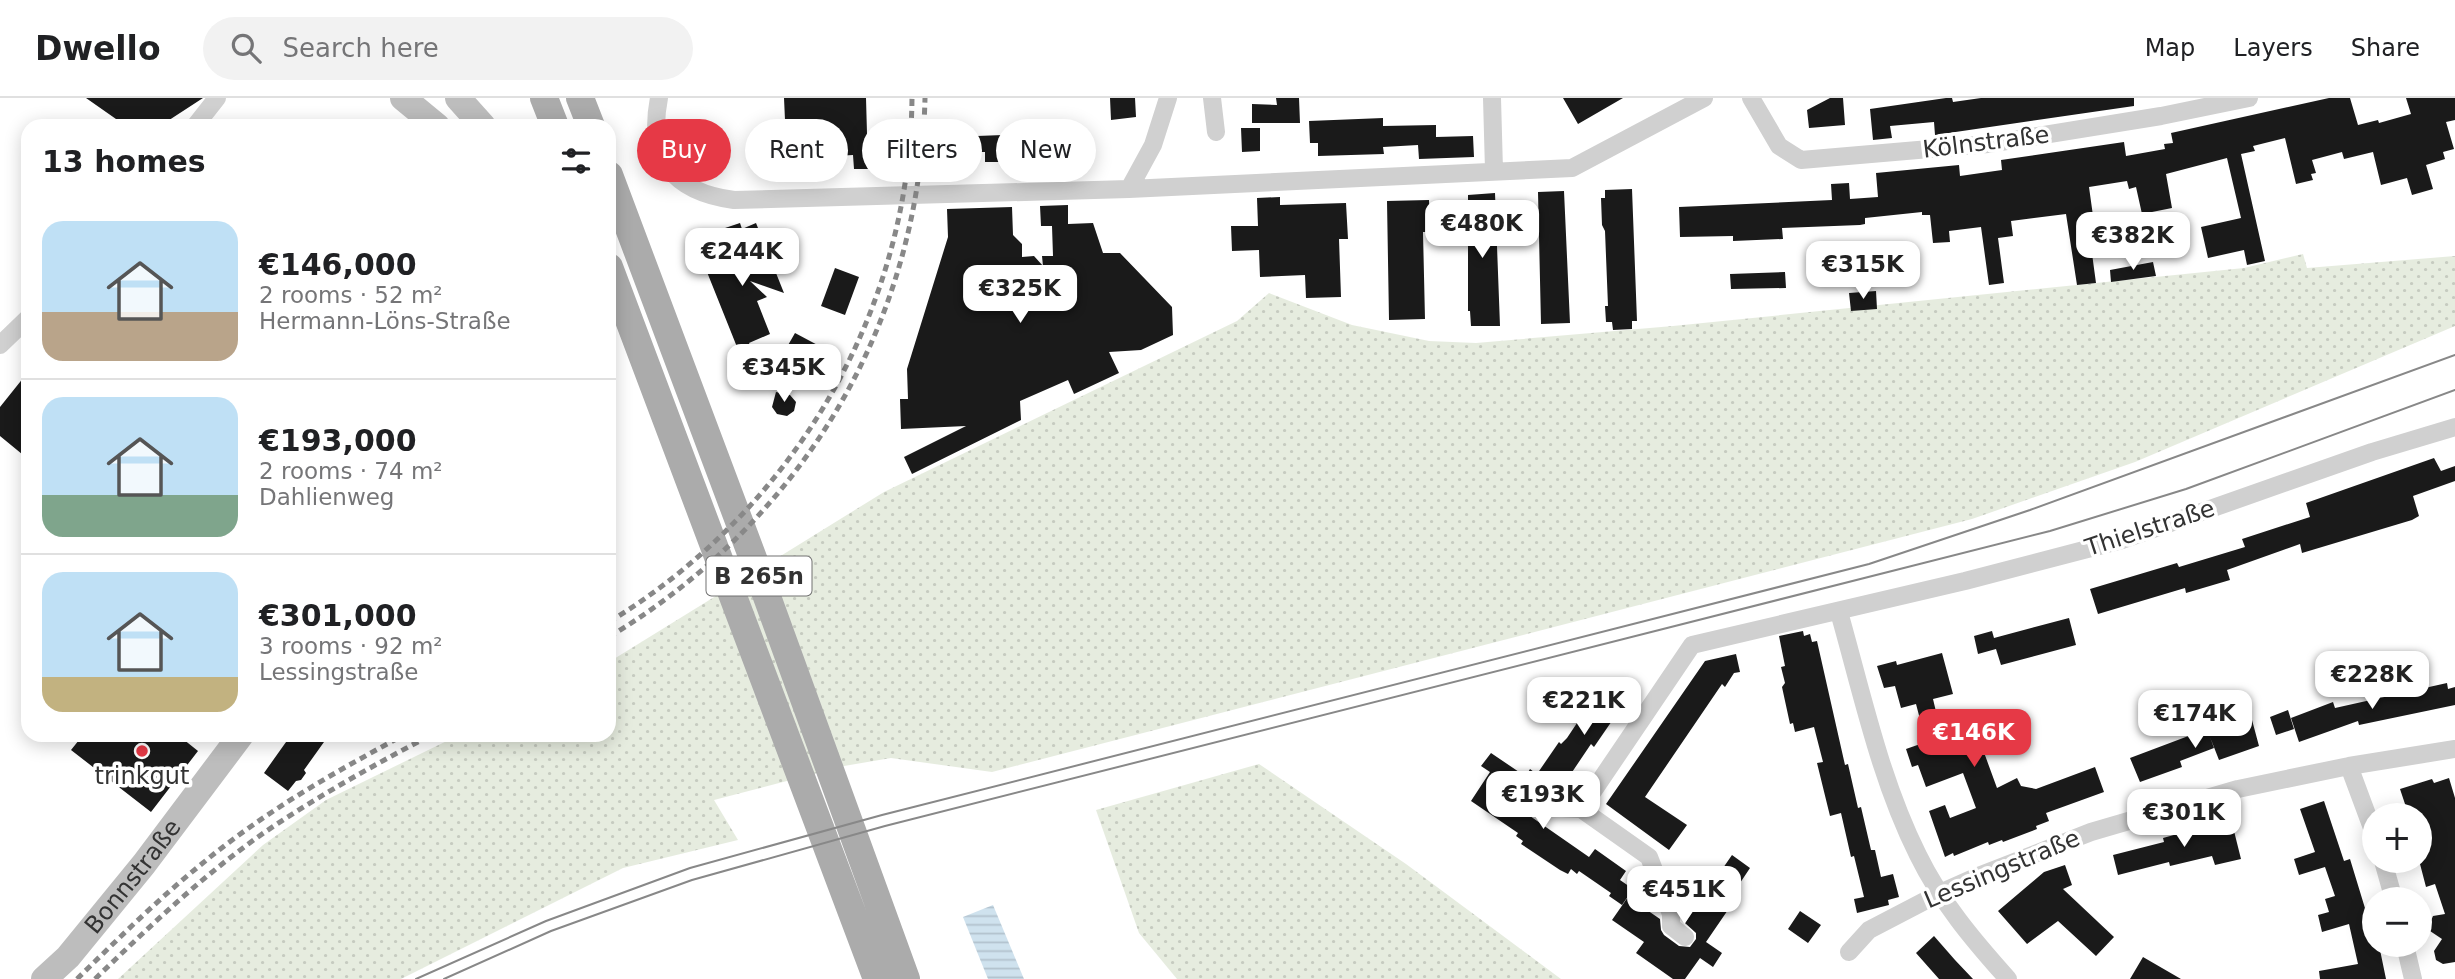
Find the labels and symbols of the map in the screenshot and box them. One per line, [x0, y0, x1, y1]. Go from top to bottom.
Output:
street label: Kölnstraße [1921, 120, 2051, 164]
pin: €480K [1433, 200, 1531, 260]
pin: €382K [2084, 212, 2182, 272]
pin: €244K [693, 228, 791, 288]
pin: €315K [1814, 242, 1912, 301]
pin: €325K [971, 266, 1069, 325]
pin: €345K [735, 344, 833, 404]
street label: Thielstraße [2081, 494, 2218, 562]
road number: B 265n [706, 556, 812, 596]
pin: €228K [2323, 652, 2421, 711]
pin: €221K [1535, 678, 1633, 737]
pin: €174K [2146, 690, 2244, 750]
pin: €146K [1925, 710, 2023, 769]
marker: trinkgut [134, 743, 150, 759]
place label: trinkgut [95, 762, 189, 790]
pin: €193K [1494, 772, 1592, 831]
pin: €301K [2135, 790, 2233, 849]
street label: Bonnstraße [79, 814, 187, 939]
street label: Lessingstraße [1920, 824, 2084, 914]
pin: €451K [1635, 866, 1733, 926]

